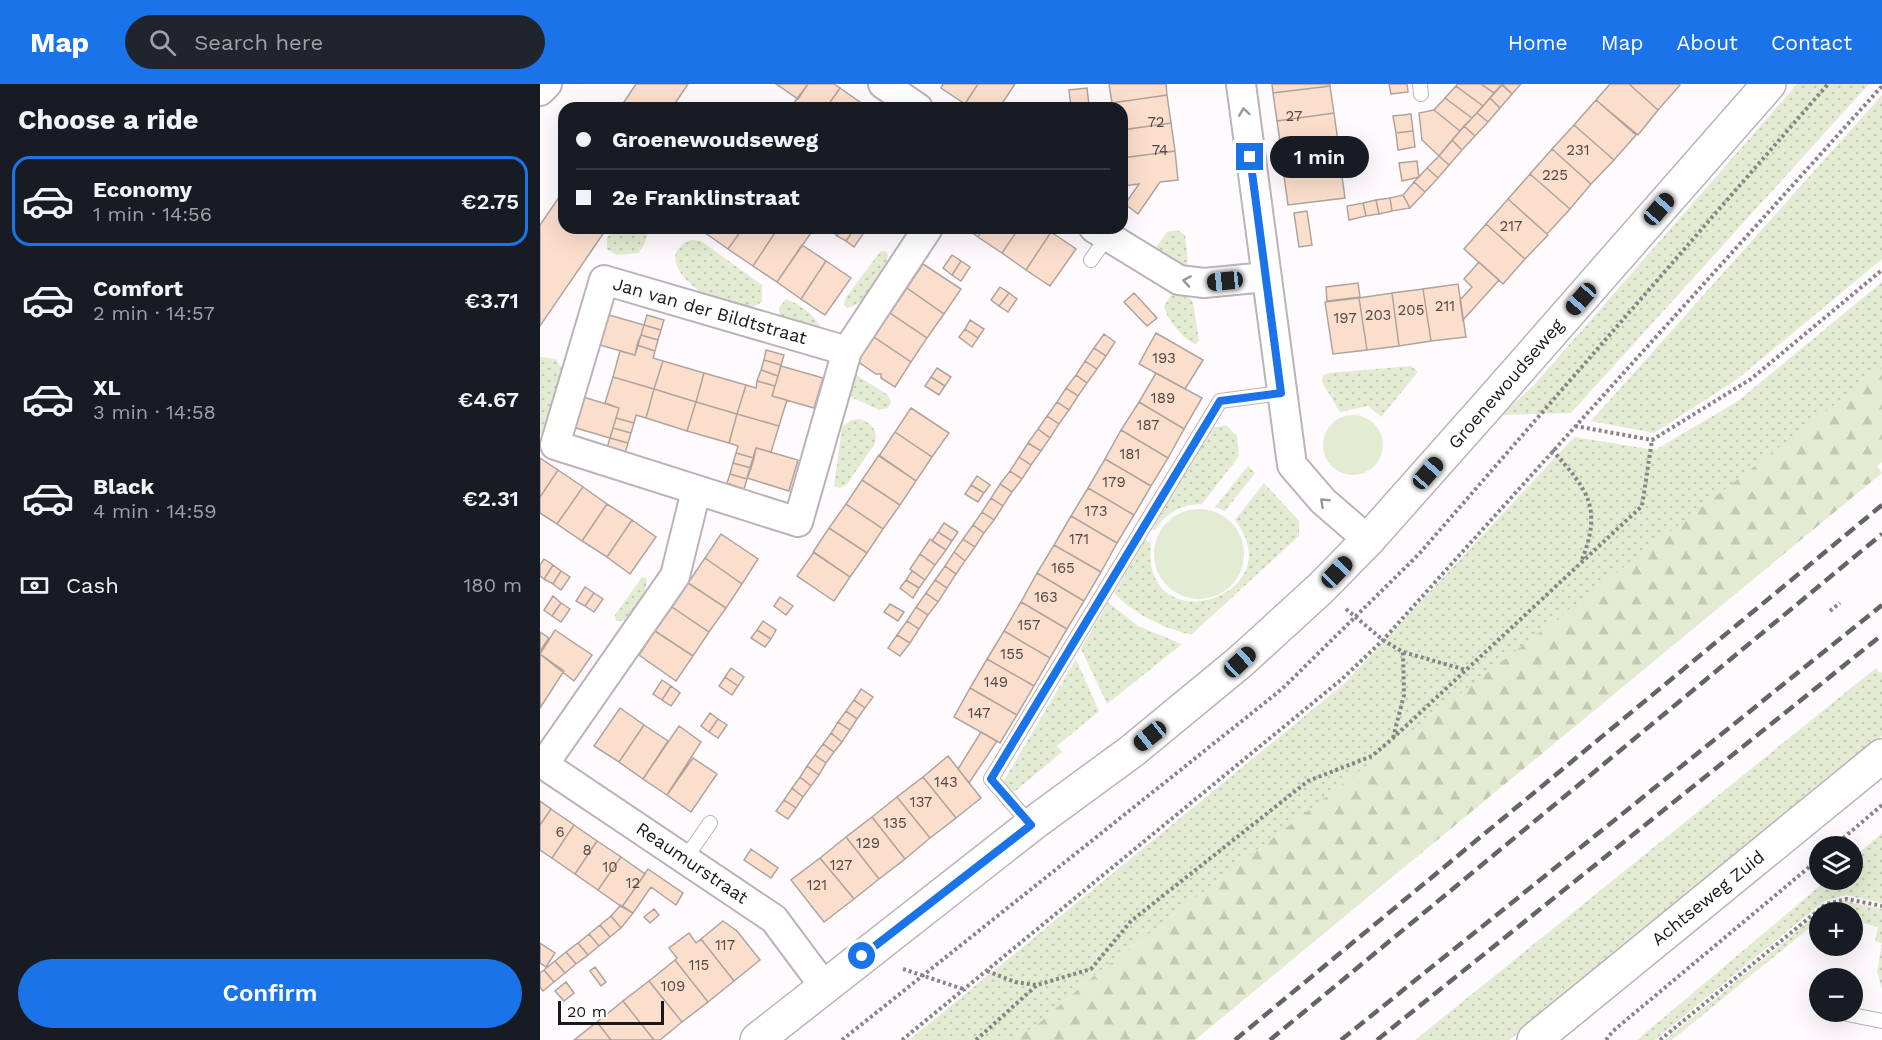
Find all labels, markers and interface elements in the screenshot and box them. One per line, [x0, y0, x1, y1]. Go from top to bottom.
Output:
search box [125, 15, 545, 69]
text: Map [30, 26, 89, 59]
icon: search [146, 26, 179, 59]
text: Search here [194, 30, 323, 55]
text: Home [1508, 30, 1568, 55]
text: Map [1601, 30, 1644, 55]
text: About [1677, 30, 1738, 55]
text: Contact [1771, 30, 1852, 55]
text: Choose a ride [18, 104, 198, 136]
house number: 27 [1286, 107, 1302, 125]
one-way arrow [1239, 108, 1251, 117]
house number: 72 [1147, 113, 1165, 131]
text: Groenewoudseweg [612, 127, 818, 152]
callout: 1 min [1271, 136, 1370, 178]
house number: 74 [1152, 141, 1168, 159]
house number: 231 [1566, 141, 1590, 159]
route end [1236, 143, 1263, 170]
text: 1 min [1294, 145, 1345, 169]
house number: 225 [1542, 166, 1568, 184]
icon: car [21, 174, 75, 228]
text: Economy [93, 177, 192, 202]
text: 2e Franklinstraat [612, 185, 800, 210]
text: €2.75 [461, 189, 519, 214]
car [1640, 190, 1678, 228]
text: 1 min · 14:56 [93, 202, 212, 226]
house number: 217 [1499, 217, 1523, 235]
car [1206, 270, 1244, 292]
icon: car [21, 273, 75, 327]
street label: Jan van der Bildtstraat [611, 273, 810, 348]
text: Comfort [93, 276, 183, 301]
one-way arrow [1182, 276, 1192, 288]
car [1562, 280, 1600, 318]
text: €3.71 [465, 288, 519, 313]
house number: 211 [1435, 297, 1455, 315]
text: 2 min · 14:57 [93, 301, 215, 325]
house number: 205 [1398, 301, 1424, 319]
house number: 203 [1365, 306, 1391, 324]
house number: 197 [1333, 309, 1357, 327]
street label: Groenewoudseweg [1444, 314, 1568, 453]
house number: 193 [1152, 349, 1176, 367]
icon: car [21, 372, 75, 426]
text: XL [93, 375, 121, 400]
text: €4.67 [458, 387, 519, 412]
house number: 189 [1151, 389, 1175, 407]
text: 3 min · 14:58 [93, 400, 216, 424]
house number: 187 [1137, 416, 1159, 434]
house number: 181 [1120, 445, 1140, 463]
car [1409, 454, 1447, 492]
icon: car [21, 471, 75, 525]
house number: 179 [1102, 473, 1126, 491]
text: Black [93, 474, 154, 499]
text: €2.31 [462, 486, 519, 511]
one-way arrow [1320, 498, 1331, 509]
text: 4 min · 14:59 [93, 499, 216, 523]
house number: 173 [1084, 502, 1108, 520]
house number: 171 [1069, 530, 1089, 548]
car [1318, 553, 1356, 591]
house number: 165 [1051, 559, 1075, 577]
icon: cash [18, 569, 51, 602]
text: Cash [66, 573, 119, 598]
text: 180 m [464, 573, 522, 597]
house number: 163 [1034, 588, 1058, 606]
house number: 157 [1018, 616, 1041, 634]
car [1221, 643, 1259, 681]
house number: 155 [1000, 645, 1024, 663]
house number: 149 [984, 673, 1008, 691]
house number: 147 [968, 704, 990, 722]
car [1130, 718, 1170, 754]
house number: 143 [934, 773, 958, 791]
house number: 137 [910, 793, 932, 811]
house number: 135 [883, 814, 907, 832]
street label: Reaumurstraat [632, 817, 753, 908]
house number: 6 [555, 823, 565, 841]
house number: 129 [856, 834, 880, 852]
map controls [1809, 836, 1863, 1022]
button: layers [1809, 836, 1863, 890]
house number: 8 [582, 841, 592, 859]
street label: Achtseweg Zuid [1647, 846, 1768, 950]
house number: 127 [830, 856, 852, 874]
house number: 10 [602, 858, 618, 876]
house number: 12 [626, 874, 640, 892]
house number: 121 [807, 876, 827, 894]
button: + [1809, 902, 1863, 956]
house number: 117 [715, 936, 735, 954]
route start [848, 942, 875, 969]
house number: 115 [689, 956, 709, 974]
button: Confirm [18, 959, 522, 1028]
button: − [1809, 968, 1863, 1022]
house number: 109 [661, 977, 685, 995]
scale bar [558, 998, 664, 1026]
text: 20 m [567, 1002, 607, 1021]

